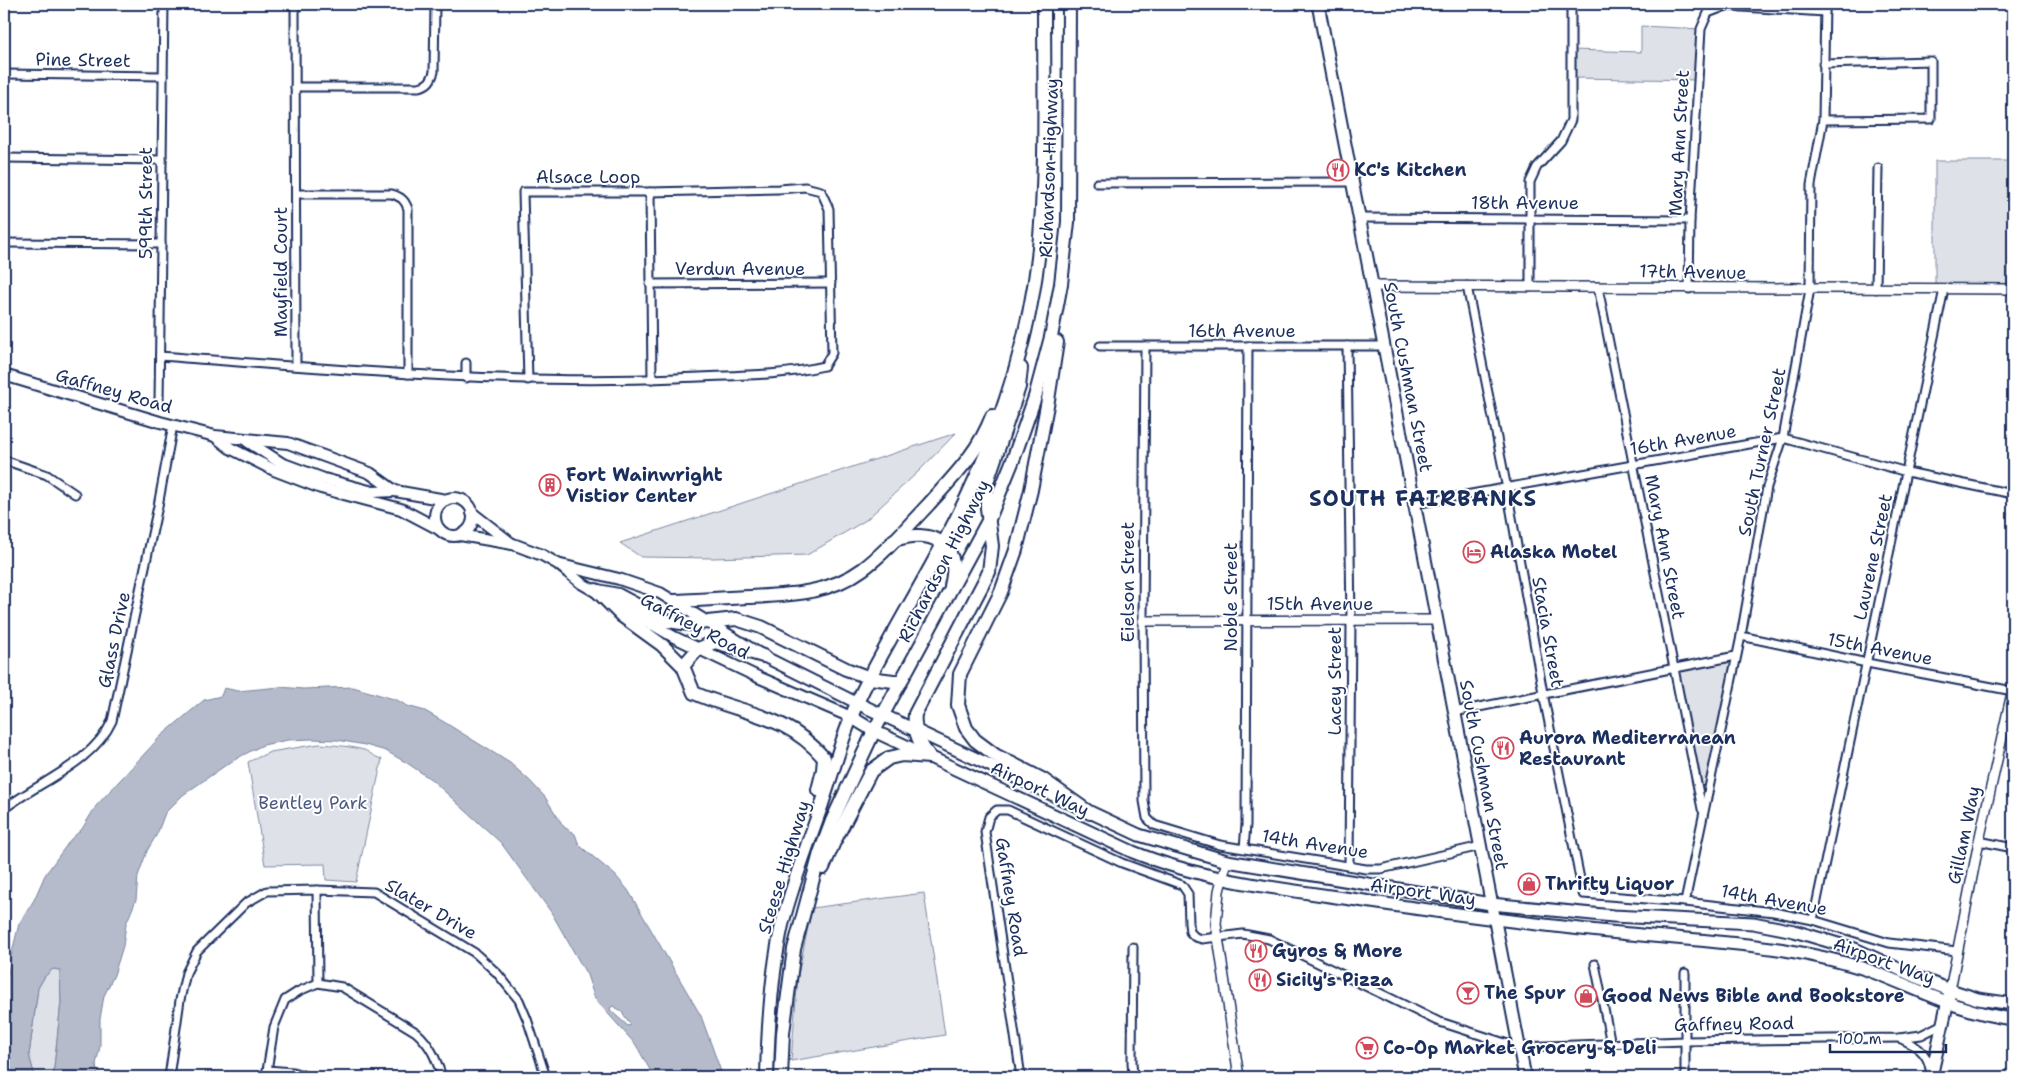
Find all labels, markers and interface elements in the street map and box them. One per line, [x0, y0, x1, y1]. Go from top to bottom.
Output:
street label: Pine Street [35, 47, 131, 73]
street label: Mary Ann Street [1663, 69, 1695, 217]
street label: Richardson Highway [1034, 78, 1064, 258]
street label: 599th Street [134, 147, 158, 259]
restaurant icon: KC's Kitchen [1326, 158, 1350, 182]
place label: KC's Kitchen [1354, 158, 1467, 182]
street label: Alsace Loop [536, 165, 640, 189]
street label: 18th Avenue [1471, 191, 1579, 215]
street label: Mayfield Court [269, 207, 293, 337]
street label: Verdun Avenue [675, 257, 805, 281]
street label: 17th Avenue [1639, 259, 1747, 285]
street label: South Cushman Street [1378, 280, 1438, 474]
street label: 16th Avenue [1188, 319, 1296, 343]
street label: Gaffney Road [53, 363, 175, 419]
street label: South Turner Street [1732, 365, 1792, 538]
street label: 16th Avenue [1628, 419, 1738, 461]
place label: Fort Wainwright Vistior Center [566, 463, 723, 508]
building icon: Fort Wainwright Vistior Center [538, 473, 562, 497]
street label: Mary Ann Street [1639, 473, 1691, 621]
street label: Richardson Highway [892, 475, 996, 647]
district label: SOUTH FAIRBANKS [1309, 484, 1537, 513]
street label: Laurene Street [1848, 491, 1898, 622]
street label: Eielson Street [1116, 521, 1140, 642]
hotel icon: Alaska Motel [1462, 540, 1486, 564]
place label: Alaska Motel [1490, 540, 1617, 564]
street label: Noble Street [1219, 542, 1243, 652]
street label: Stacia Street [1526, 575, 1570, 689]
street label: Gaffney Road [636, 587, 754, 665]
street label: Glass Drive [92, 590, 136, 690]
street label: 15th Avenue [1267, 592, 1373, 616]
street label: Lacey Street [1323, 626, 1347, 735]
street label: 15th Avenue [1825, 627, 1935, 671]
street label: South Cushman Street [1454, 678, 1514, 872]
place label: Aurora Mediterranean Restaurant [1519, 726, 1736, 771]
restaurant icon: Aurora Mediterranean Restaurant [1491, 736, 1515, 760]
street label: Airport Way [987, 756, 1093, 822]
street label: Gillam Way [1942, 784, 1986, 886]
park label: Bentley Park [258, 791, 368, 815]
street label: Steese Highway [752, 797, 816, 937]
street label: 14th Avenue [1260, 824, 1370, 864]
street label: Gaffney Road [990, 836, 1032, 958]
shop icon: Thrifty Liquor [1517, 872, 1541, 896]
place label: Thrifty Liquor [1545, 872, 1675, 896]
street label: Slater Drive [381, 873, 481, 945]
street label: Airport Way [1369, 873, 1477, 911]
street label: 14th Avenue [1719, 879, 1829, 921]
street label: Airport Way [1830, 932, 1938, 990]
restaurant icon: Gyros & More [1244, 939, 1268, 963]
place label: Gyros & More [1272, 939, 1403, 963]
restaurant icon: Sicily's Pizza [1248, 968, 1272, 992]
place label: Sicily's Pizza [1276, 968, 1394, 992]
bar icon: The Spur [1456, 981, 1480, 1005]
place label: The Spur [1484, 981, 1566, 1005]
shop icon: Good News Bible and Bookstore [1574, 984, 1598, 1008]
place label: Good News Bible and Bookstore [1602, 984, 1905, 1008]
street label: Gaffney Road [1674, 1011, 1794, 1037]
scale bar [1830, 1021, 1946, 1053]
text: 100 m [1837, 1029, 1882, 1049]
supermarket icon: Co-Op Market Grocery & Deli [1355, 1036, 1379, 1060]
place label: Co-Op Market Grocery & Deli [1383, 1036, 1657, 1060]

